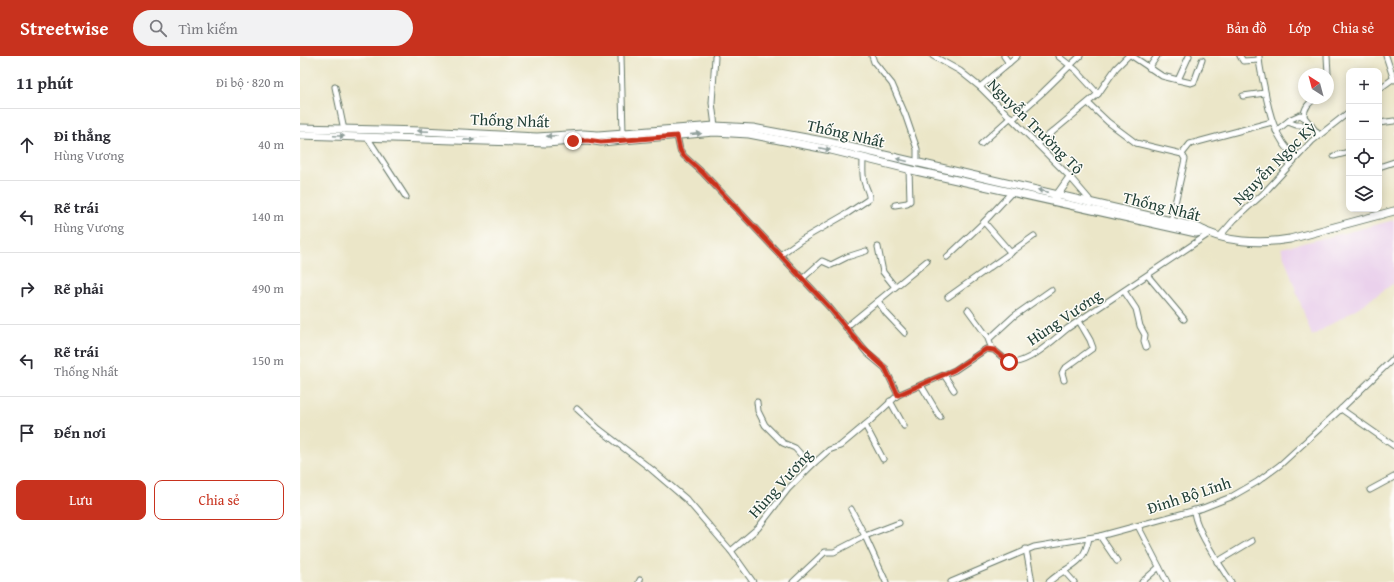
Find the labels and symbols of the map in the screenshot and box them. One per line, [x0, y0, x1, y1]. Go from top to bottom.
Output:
north arrow [1298, 68, 1334, 104]
street label: Nguyễn Trường Tộ [983, 73, 1089, 179]
street label: Thống Nhất [470, 107, 550, 133]
street label: Thống Nhất [805, 112, 888, 154]
street label: Nguyễn Ngọc Kỳ [1227, 116, 1321, 210]
one-way arrow [416, 128, 429, 134]
one-way arrow [690, 131, 702, 137]
one-way arrow [546, 132, 558, 139]
route end [564, 132, 582, 150]
one-way arrow [333, 133, 346, 139]
one-way arrow [463, 137, 476, 143]
one-way arrow [818, 146, 831, 152]
one-way arrow [896, 157, 908, 163]
street label: Thống Nhất [1121, 185, 1204, 227]
one-way arrow [1037, 188, 1049, 194]
street label: Hùng Vương [1022, 283, 1106, 351]
route start [1000, 353, 1018, 371]
street label: Hùng Vương [742, 443, 818, 523]
street label: Đinh Bộ Lĩnh [1144, 470, 1234, 520]

